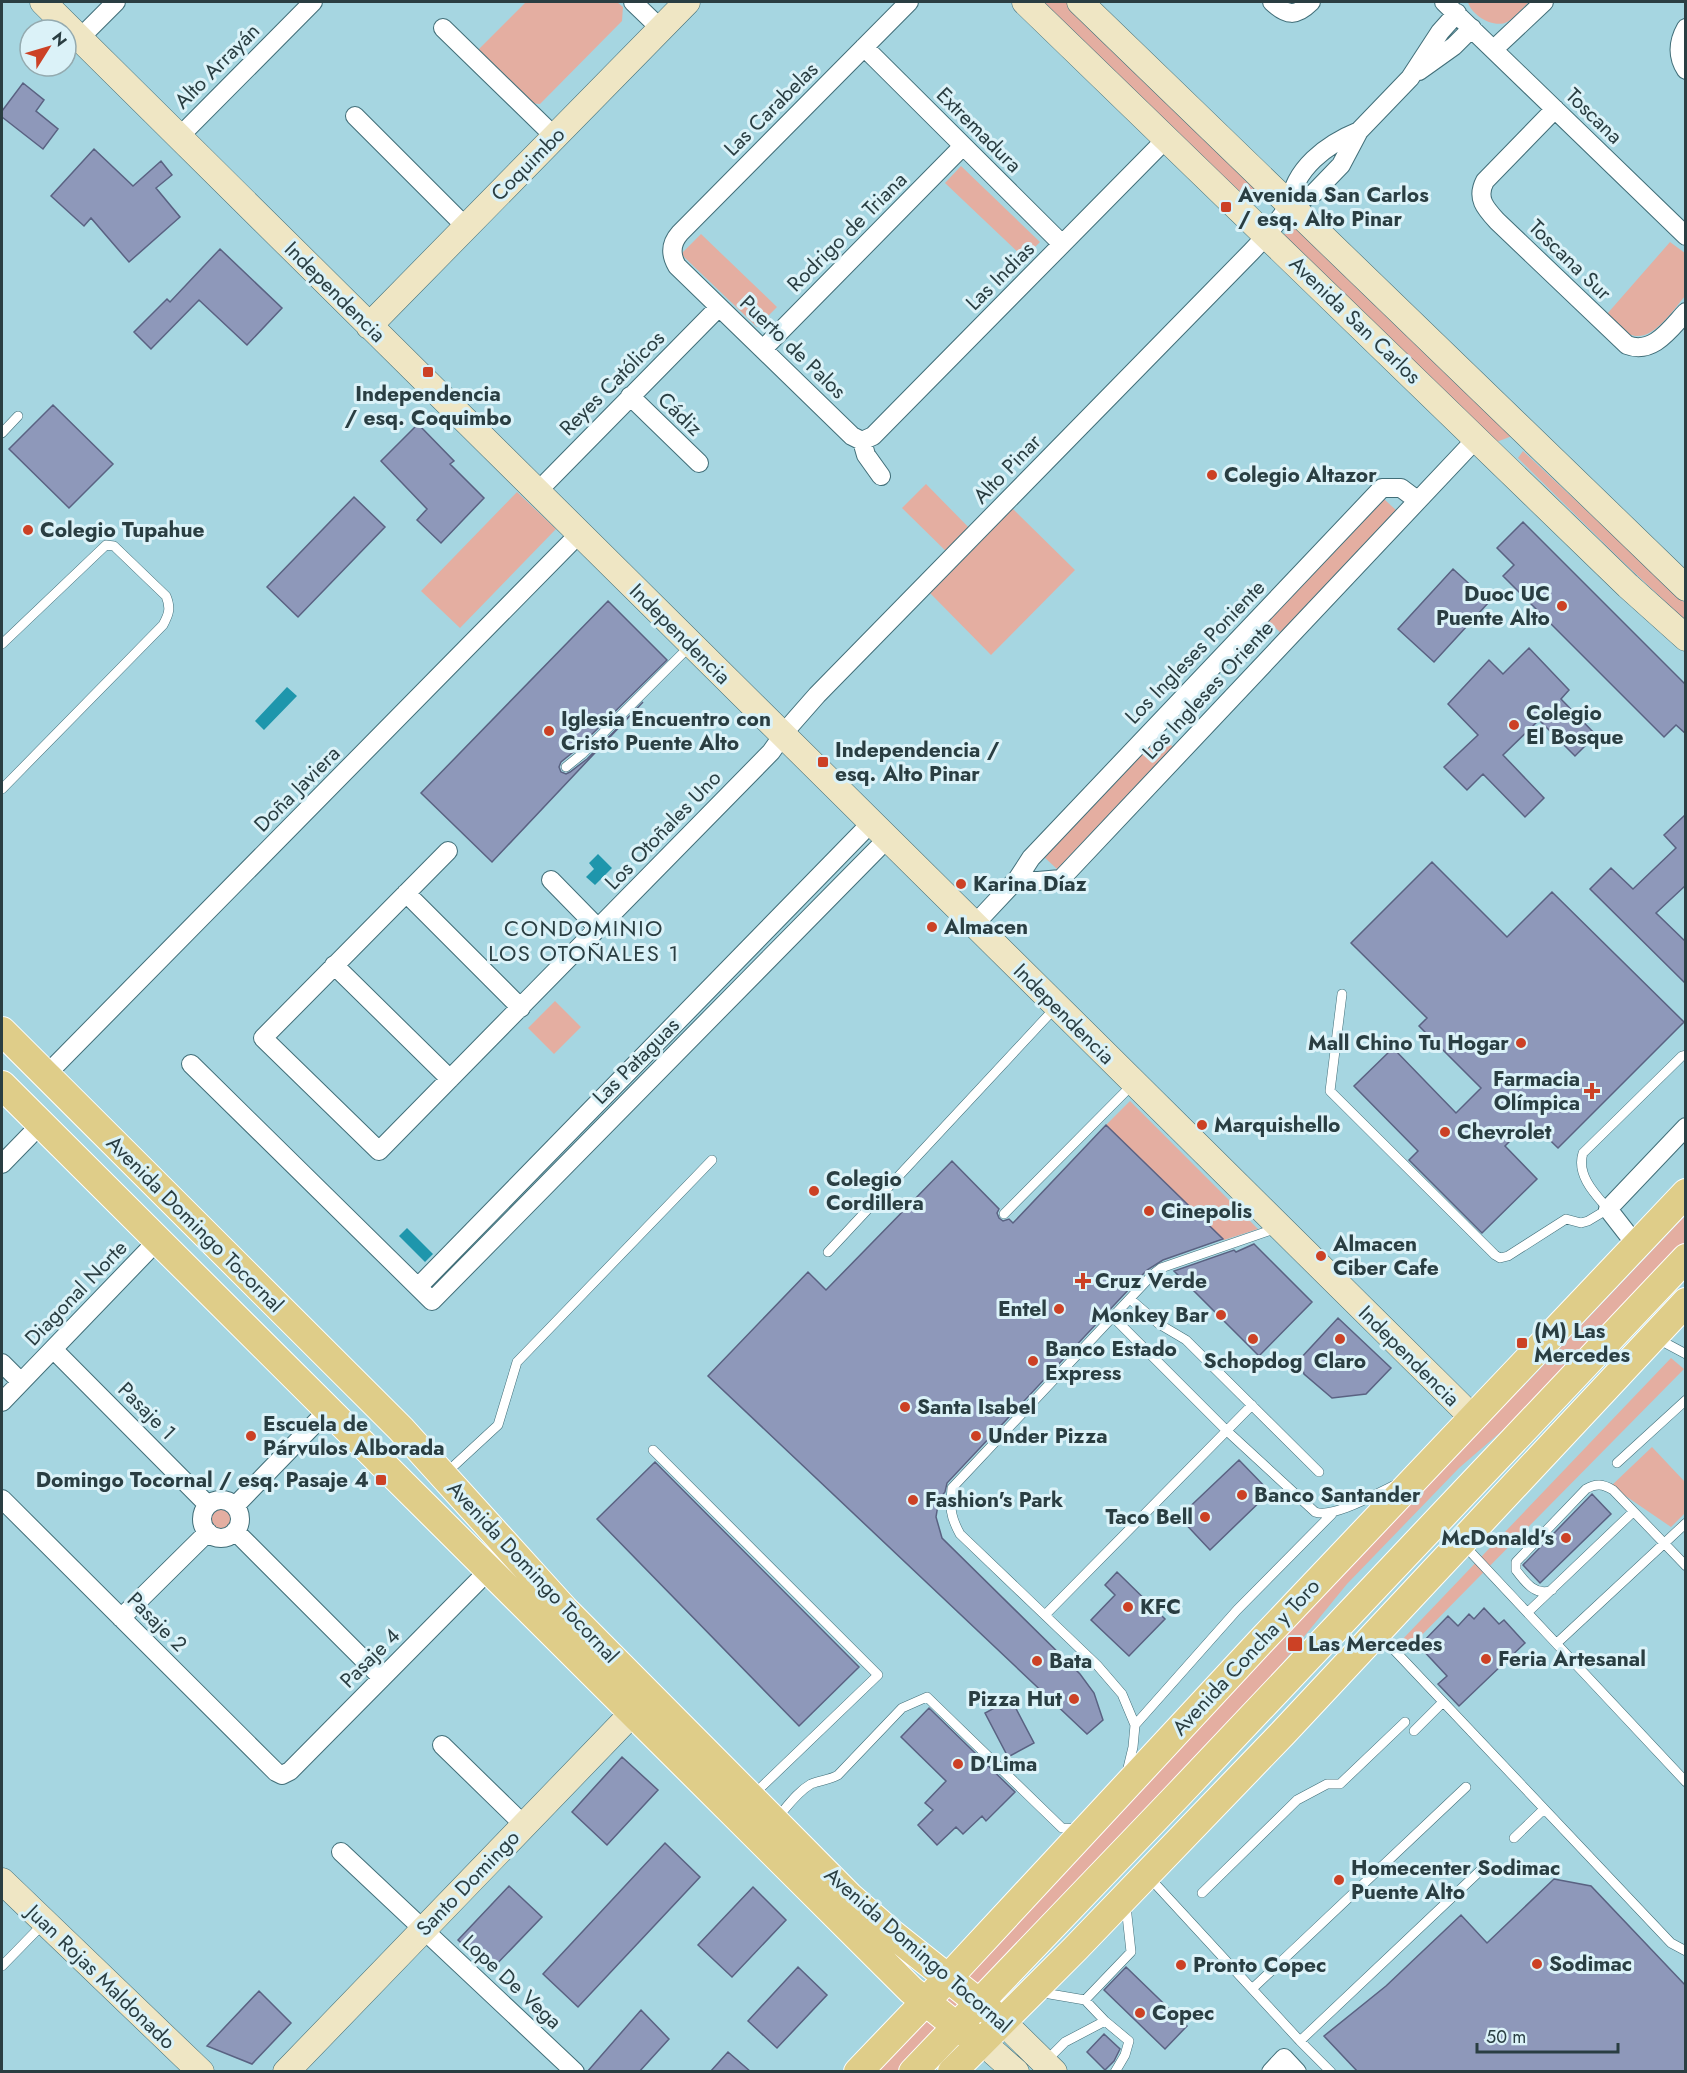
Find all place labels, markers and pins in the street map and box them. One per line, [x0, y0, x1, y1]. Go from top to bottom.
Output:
place label: Avenida San Carlos / esq. Alto Pinar [1237, 180, 1429, 234]
marker: Avenida San Carlos / esq. Alto Pinar [1219, 200, 1233, 214]
marker: Independencia / esq. Coquimbo [421, 365, 435, 379]
place label: Independencia / esq. Coquimbo [344, 379, 512, 433]
place label: Colegio Altazor [1224, 460, 1377, 490]
marker: Colegio Altazor [1205, 468, 1219, 482]
place label: Colegio Tupahue [40, 515, 205, 545]
marker: Colegio Tupahue [21, 523, 35, 537]
place label: Duoc UC Puente Alto [1436, 579, 1550, 633]
marker: Duoc UC Puente Alto [1555, 599, 1569, 613]
place label: Colegio El Bosque [1526, 698, 1624, 752]
place label: Iglesia Encuentro con Cristo Puente Alto [561, 704, 771, 758]
marker: Colegio El Bosque [1507, 718, 1521, 732]
marker: Iglesia Encuentro con Cristo Puente Alto [542, 724, 556, 738]
place label: Independencia / esq. Alto Pinar [835, 735, 1000, 789]
marker: Independencia / esq. Alto Pinar [816, 755, 830, 769]
place label: Karina Díaz [973, 869, 1087, 899]
marker: Karina Díaz [954, 877, 968, 891]
place label: Almacen [943, 912, 1028, 942]
marker: Almacen [925, 920, 939, 934]
place label: Mall Chino Tu Hogar [1308, 1028, 1509, 1058]
marker: Mall Chino Tu Hogar [1514, 1036, 1528, 1050]
place label: Farmacia Olímpica [1493, 1064, 1580, 1118]
marker: Farmacia Olímpica [1585, 1084, 1599, 1098]
place label: Marquishello [1214, 1110, 1340, 1140]
place label: Chevrolet [1457, 1117, 1552, 1147]
marker: Marquishello [1195, 1118, 1209, 1132]
marker: Chevrolet [1438, 1125, 1452, 1139]
place label: Colegio Cordillera [826, 1164, 924, 1218]
marker: Colegio Cordillera [807, 1184, 821, 1198]
place label: Cinepolis [1161, 1196, 1252, 1226]
marker: Cinepolis [1142, 1204, 1156, 1218]
place label: Almacen Ciber Cafe [1332, 1229, 1439, 1283]
marker: Almacen Ciber Cafe [1314, 1249, 1328, 1263]
place label: Cruz Verde [1095, 1266, 1207, 1296]
marker: Cruz Verde [1076, 1274, 1090, 1288]
place label: Entel [998, 1294, 1047, 1324]
place label: Monkey Bar [1091, 1300, 1209, 1330]
marker: Entel [1052, 1302, 1066, 1316]
marker: Monkey Bar [1214, 1308, 1228, 1322]
place label: (M) Las Mercedes [1534, 1316, 1630, 1370]
marker: Schopdog [1246, 1332, 1260, 1346]
marker: Claro [1333, 1332, 1347, 1346]
place label: Banco Estado Express [1045, 1334, 1177, 1388]
marker: (M) Las Mercedes [1515, 1336, 1529, 1350]
place label: Schopdog [1204, 1346, 1302, 1376]
place label: Claro [1314, 1346, 1366, 1376]
marker: Banco Estado Express [1026, 1354, 1040, 1368]
place label: Santa Isabel [917, 1392, 1036, 1422]
marker: Santa Isabel [898, 1400, 912, 1414]
place label: Escuela de Párvulos Alborada [263, 1409, 445, 1463]
place label: Under Pizza [988, 1421, 1107, 1451]
marker: Escuela de Párvulos Alborada [244, 1429, 258, 1443]
marker: Under Pizza [969, 1429, 983, 1443]
place label: Domingo Tocornal / esq. Pasaje 4 [36, 1465, 369, 1495]
marker: Domingo Tocornal / esq. Pasaje 4 [374, 1473, 388, 1487]
place label: Banco Santander [1254, 1480, 1421, 1510]
place label: Fashion's Park [925, 1485, 1063, 1515]
marker: Banco Santander [1235, 1488, 1249, 1502]
marker: Fashion's Park [906, 1493, 920, 1507]
place label: Taco Bell [1106, 1502, 1193, 1532]
marker: Taco Bell [1198, 1510, 1212, 1524]
place label: McDonald's [1441, 1523, 1554, 1553]
marker: McDonald's [1559, 1531, 1573, 1545]
place label: KFC [1140, 1592, 1181, 1622]
marker: KFC [1121, 1600, 1135, 1614]
place label: Las Mercedes [1308, 1629, 1443, 1659]
marker: Las Mercedes [1286, 1635, 1304, 1653]
place label: Feria Artesanal [1498, 1644, 1646, 1674]
place label: Bata [1049, 1646, 1092, 1676]
marker: Feria Artesanal [1479, 1652, 1493, 1666]
marker: Bata [1030, 1654, 1044, 1668]
place label: Pizza Hut [968, 1684, 1062, 1714]
marker: Pizza Hut [1067, 1692, 1081, 1706]
place label: D'Lima [970, 1749, 1037, 1779]
marker: D'Lima [951, 1757, 965, 1771]
place label: Homecenter Sodimac Puente Alto [1351, 1853, 1560, 1907]
marker: Homecenter Sodimac Puente Alto [1332, 1873, 1346, 1887]
place label: Sodimac [1549, 1949, 1632, 1979]
place label: Pronto Copec [1193, 1950, 1326, 1980]
marker: Sodimac [1530, 1957, 1544, 1971]
marker: Pronto Copec [1174, 1958, 1188, 1972]
place label: Copec [1152, 1998, 1214, 2028]
marker: Copec [1133, 2006, 1147, 2020]

